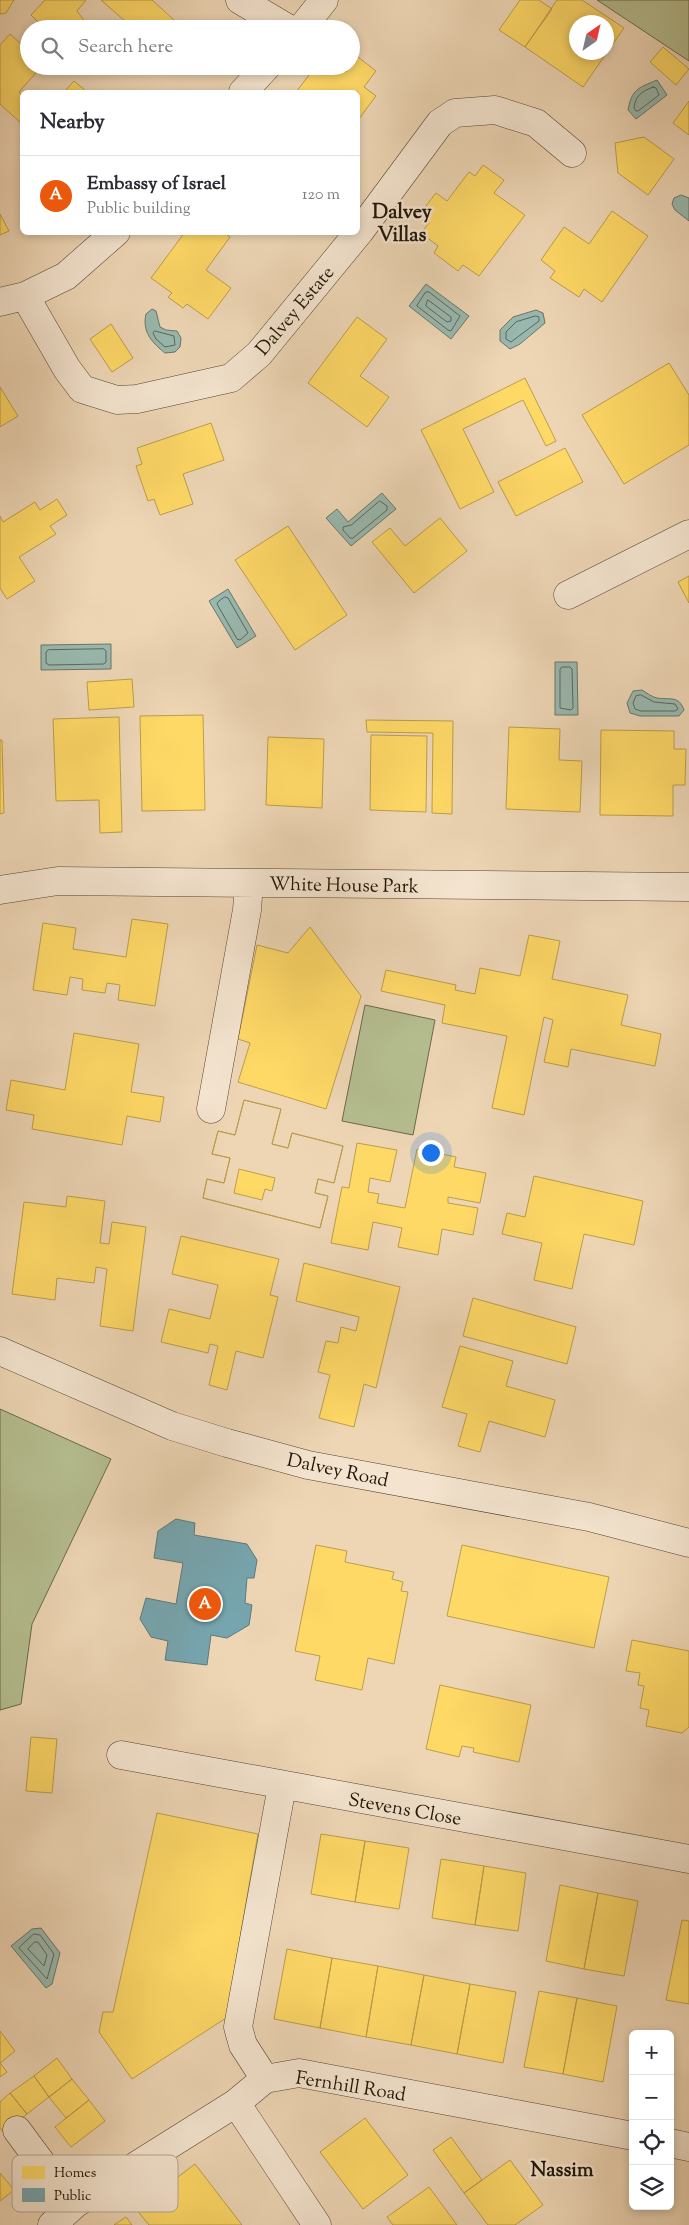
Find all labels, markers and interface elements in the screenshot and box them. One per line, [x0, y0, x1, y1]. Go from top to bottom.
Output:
north arrow [569, 15, 614, 60]
search box [20, 20, 360, 75]
icon: search [38, 34, 66, 62]
text: Search here [78, 34, 173, 61]
text: Nearby [40, 108, 105, 138]
text: Embassy of Israel [87, 171, 226, 198]
text: A [50, 184, 63, 207]
text: 120 m [302, 184, 340, 207]
text: Public building [87, 198, 191, 221]
district label: Dalvey Villas [372, 199, 432, 251]
street label: Dalvey Estate [250, 261, 342, 362]
street label: White House Park [269, 872, 420, 901]
your location [418, 1140, 444, 1166]
street label: Dalvey Road [284, 1448, 391, 1495]
pin: A [189, 1585, 221, 1623]
street label: Stevens Close [346, 1787, 463, 1834]
map controls [629, 2030, 674, 2210]
button: + [629, 2030, 674, 2075]
street label: Fernhill Road [294, 2065, 408, 2110]
button: − [629, 2075, 674, 2120]
button: locate [629, 2120, 674, 2165]
legend [12, 2155, 178, 2212]
district label: Nassim [530, 2157, 594, 2186]
text: Homes [54, 2164, 96, 2184]
button: layers [629, 2165, 674, 2210]
text: Public [54, 2187, 91, 2207]

